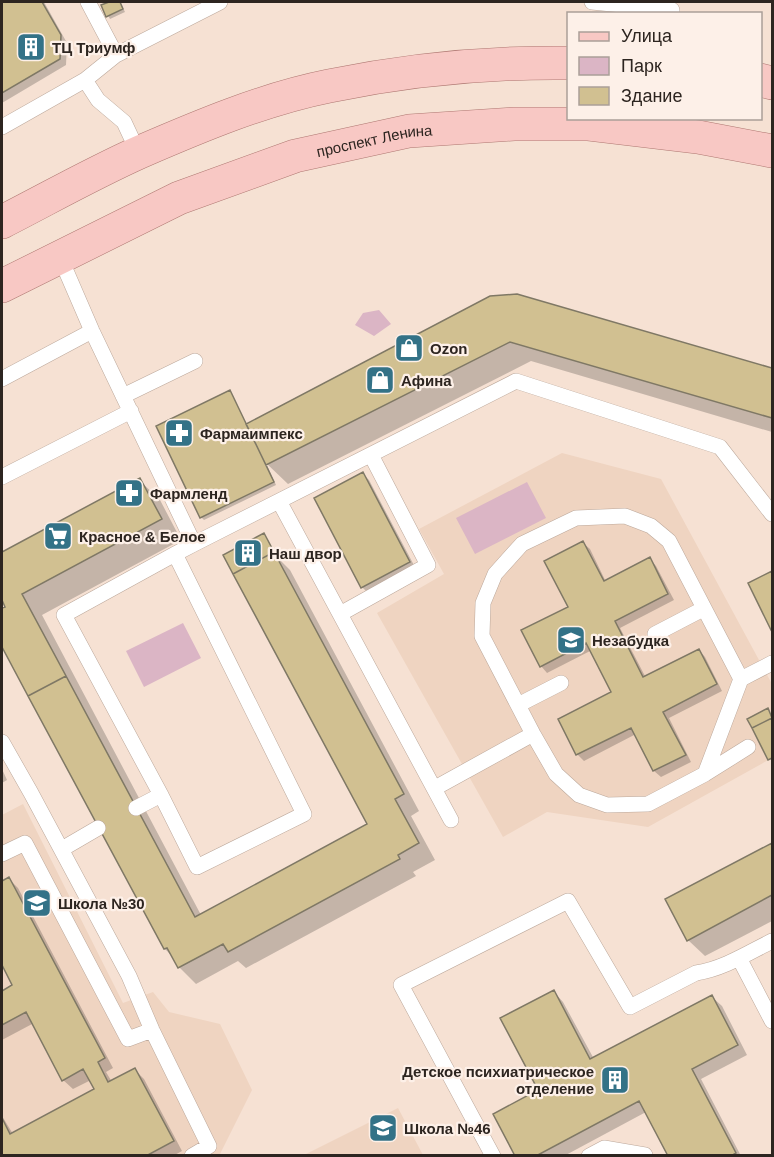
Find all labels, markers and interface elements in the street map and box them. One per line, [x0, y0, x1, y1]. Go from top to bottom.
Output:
legend [567, 12, 762, 120]
text: Улица [621, 26, 673, 46]
building icon: ТЦ Триумф [15, 31, 47, 63]
place label: ТЦ Триумф [52, 39, 135, 56]
text: Парк [621, 56, 662, 76]
text: Здание [621, 86, 682, 106]
street label: проспект Ленина [315, 121, 433, 160]
shop icon: Ozon [393, 332, 425, 364]
place label: Ozon [430, 340, 468, 357]
shop icon: Афина [364, 364, 396, 396]
place label: Афина [401, 372, 452, 389]
pharmacy icon: Фармаимпекс [163, 417, 195, 449]
place label: Фармаимпекс [200, 425, 303, 442]
pharmacy icon: Фармленд [113, 477, 145, 509]
place label: Фармленд [150, 485, 228, 502]
supermarket icon: Красное & Белое [42, 520, 74, 552]
place label: Красное & Белое [79, 528, 206, 545]
building icon: Наш двор [232, 537, 264, 569]
place label: Наш двор [269, 545, 342, 562]
school or university icon: Незабудка [555, 624, 587, 656]
place label: Незабудка [592, 632, 670, 649]
school or university icon: Школа №30 [21, 887, 53, 919]
place label: Школа №30 [58, 895, 145, 912]
place label: Детское психиатрическое отделение [402, 1063, 594, 1097]
building icon: Детское психиатрическое отделение [599, 1064, 631, 1096]
school or university icon: Школа №46 [367, 1112, 399, 1144]
place label: Школа №46 [404, 1120, 491, 1137]

